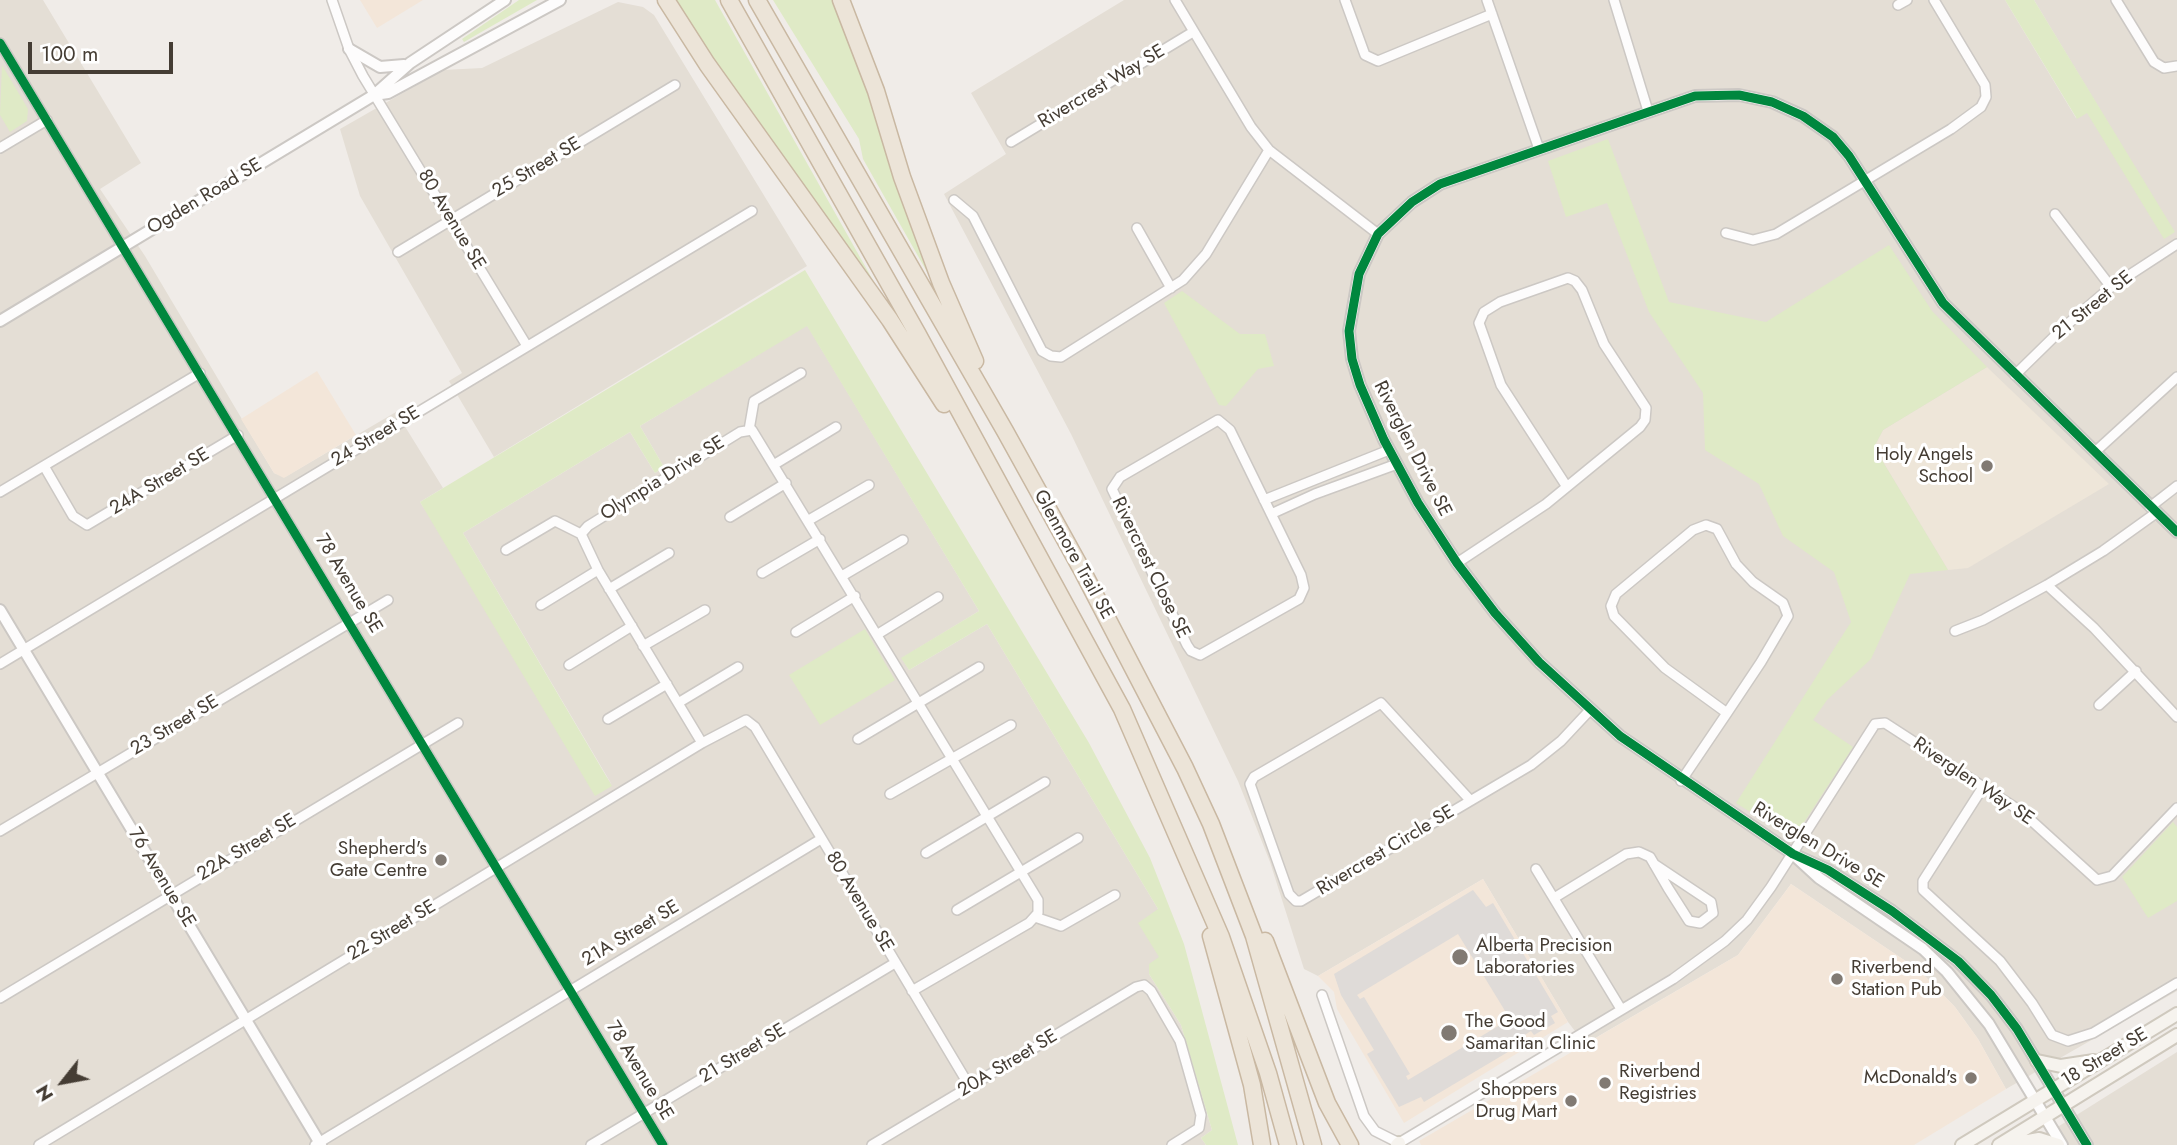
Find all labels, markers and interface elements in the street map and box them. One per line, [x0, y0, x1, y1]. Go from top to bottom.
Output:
scale bar [32, 28, 177, 72]
text: 100 m [41, 39, 98, 69]
street label: Rivercrest Way SE [1035, 40, 1169, 134]
street label: 25 Street SE [489, 133, 585, 203]
street label: Ogden Road SE [144, 154, 266, 240]
street label: 80 Avenue SE [412, 166, 490, 274]
street label: 21 Street SE [2048, 267, 2138, 345]
street label: Riverglen Drive SE [1368, 377, 1456, 521]
street label: 24 Street SE [327, 402, 425, 472]
street label: Olympia Drive SE [597, 432, 729, 526]
street label: 24A Street SE [106, 443, 214, 521]
place label: Holy Angels School [1875, 444, 1973, 488]
marker: Holy Angels School [1979, 458, 1995, 474]
street label: Glenmore Trail SE [1028, 486, 1118, 624]
street label: Rivercrest Close SE [1106, 494, 1194, 642]
street label: 78 Avenue SE [309, 530, 387, 638]
street label: 23 Street SE [127, 691, 223, 761]
street label: Riverglen Way SE [1908, 733, 2038, 831]
street label: Riverglen Drive SE [1748, 798, 1888, 894]
street label: Rivercrest Circle SE [1313, 801, 1459, 901]
street label: 22A Street SE [193, 809, 301, 887]
street label: 76 Avenue SE [122, 824, 200, 932]
place label: Shepherd's Gate Centre [330, 838, 427, 882]
street label: 80 Avenue SE [820, 848, 898, 956]
marker: Shepherd's Gate Centre [433, 852, 449, 868]
street label: 22 Street SE [344, 896, 440, 966]
street label: 21A Street SE [578, 896, 684, 972]
place label: Alberta Precision Laboratories [1476, 935, 1612, 979]
marker: Alberta Precision Laboratories [1450, 947, 1470, 967]
place label: Riverbend Station Pub [1851, 957, 1941, 1001]
marker: Riverbend Station Pub [1829, 971, 1845, 987]
place label: The Good Samaritan Clinic [1465, 1011, 1596, 1055]
street label: 78 Avenue SE [600, 1017, 678, 1125]
street label: 21 Street SE [696, 1019, 790, 1089]
marker: The Good Samaritan Clinic [1439, 1023, 1459, 1043]
street label: 18 Street SE [2058, 1023, 2152, 1093]
street label: 20A Street SE [954, 1025, 1062, 1103]
north arrow [28, 1047, 98, 1117]
place label: Riverbend Registries [1619, 1061, 1700, 1105]
place label: McDonald's [1864, 1067, 1957, 1089]
marker: McDonald's [1963, 1070, 1979, 1086]
marker: Riverbend Registries [1597, 1075, 1613, 1091]
place label: Shoppers Drug Mart [1475, 1079, 1557, 1123]
text: N [29, 1080, 60, 1106]
marker: Shoppers Drug Mart [1563, 1093, 1579, 1109]

